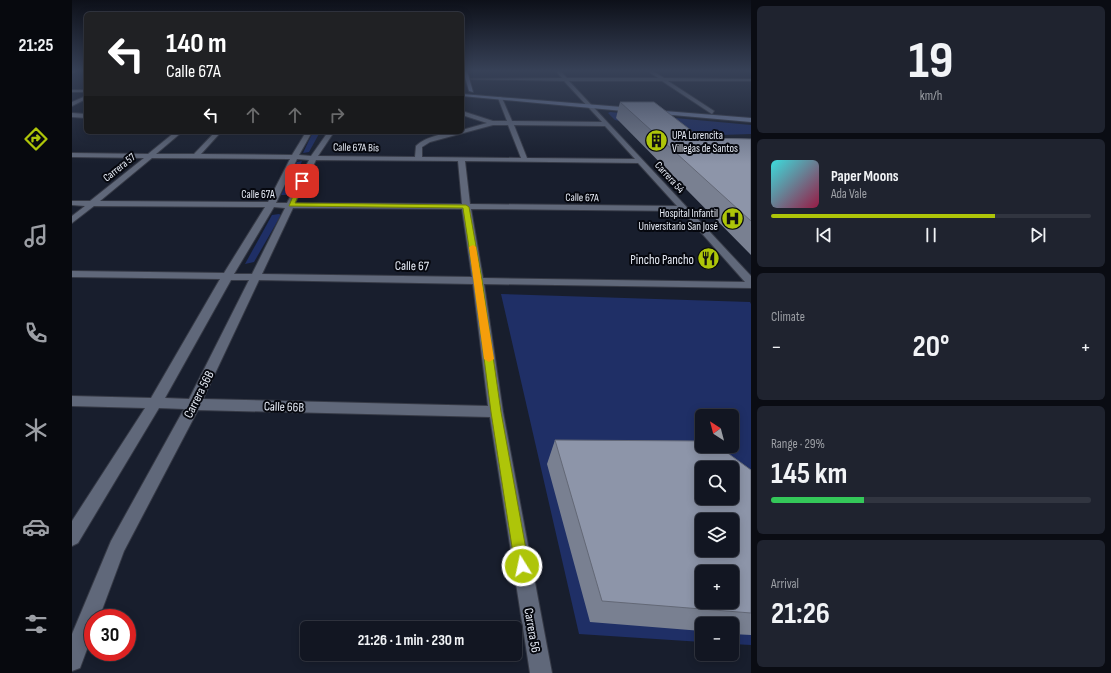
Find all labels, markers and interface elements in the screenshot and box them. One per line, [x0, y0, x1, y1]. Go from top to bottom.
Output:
text: 140 m [166, 27, 227, 60]
icon: left [100, 28, 152, 80]
text: 19 [908, 30, 954, 93]
text: 21:25 [19, 35, 53, 56]
text: Calle 67A [166, 61, 221, 82]
text: km/h [920, 88, 942, 104]
icon: left [200, 104, 222, 126]
icon: ahead [242, 104, 264, 126]
icon: ahead [284, 104, 306, 126]
icon: right [326, 104, 348, 126]
icon: directions [22, 125, 50, 153]
building icon: UPA Lorencita Villegas de Santos [644, 128, 670, 154]
place label: UPA Lorencita Villegas de Santos [672, 129, 738, 155]
street label: Calle 67A Bis [333, 141, 379, 154]
street label: Carrera 57 [101, 150, 139, 184]
street label: Carrera 54 [652, 159, 687, 196]
pin [285, 164, 319, 198]
text: Paper Moons [831, 167, 899, 186]
icon: arrive [291, 170, 313, 192]
text: Ada Vale [831, 186, 867, 202]
street label: Calle 67A [241, 188, 275, 201]
street label: Calle 67A [565, 191, 599, 204]
hospital icon: Hospital Infantil Universitario San José [720, 206, 746, 232]
place label: Hospital Infantil Universitario San José [639, 207, 718, 233]
icon: music [22, 222, 50, 250]
icon: previous [813, 224, 835, 246]
icon: pause [920, 224, 942, 246]
icon: next [1027, 224, 1049, 246]
restaurant icon: Pincho Pancho [696, 246, 722, 272]
place label: Pincho Pancho [630, 252, 694, 268]
street label: Calle 67 [395, 258, 430, 274]
text: Climate [771, 309, 805, 325]
icon: phone [22, 319, 50, 347]
text: 20° [913, 329, 949, 365]
text: − [771, 334, 782, 361]
text: + [1080, 334, 1091, 361]
street label: Carrera 56B [180, 368, 218, 421]
street label: Calle 66B [263, 398, 305, 416]
north arrow [695, 409, 739, 453]
map controls [695, 409, 739, 661]
icon: climate [22, 416, 50, 444]
text: Range · 29% [771, 436, 825, 452]
text: 145 km [771, 456, 847, 492]
button: search [695, 461, 739, 505]
icon: car [22, 513, 50, 541]
button: layers [695, 513, 739, 557]
position arrow [501, 545, 543, 587]
button: + [695, 565, 739, 609]
text: Arrival [771, 576, 799, 592]
text: 21:26 [771, 596, 830, 632]
street label: Carrera 56 [520, 607, 544, 654]
speed limit sign: 30 [84, 609, 136, 661]
icon: filters [22, 610, 50, 638]
button: − [695, 617, 739, 661]
text: 21:26 · 1 min · 230 m [358, 631, 464, 650]

